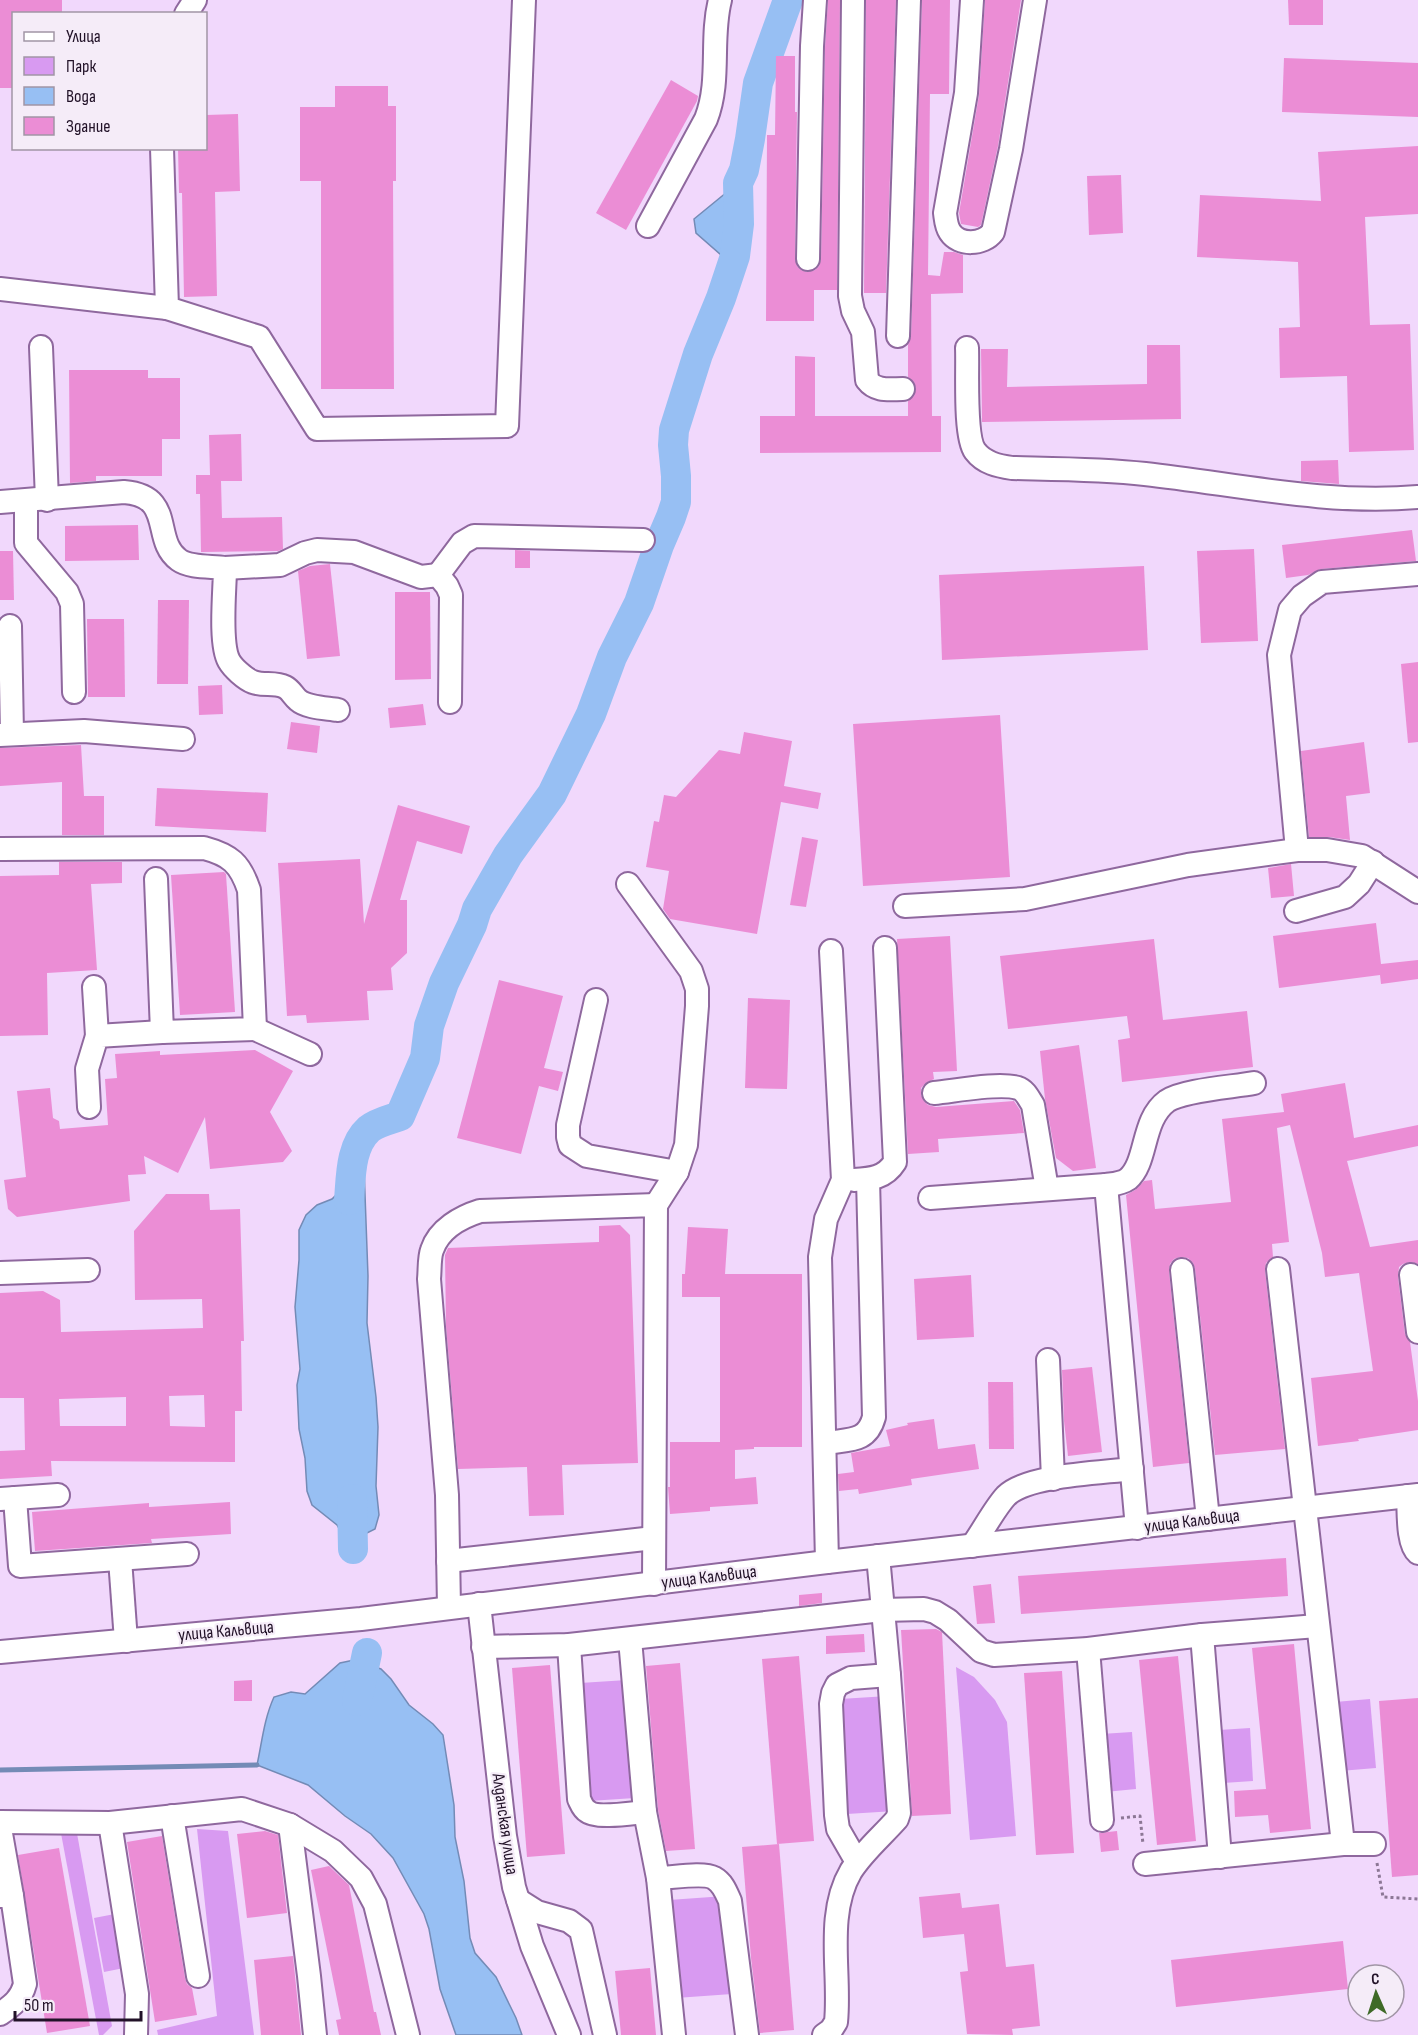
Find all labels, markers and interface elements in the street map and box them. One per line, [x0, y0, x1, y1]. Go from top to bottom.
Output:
legend [12, 12, 207, 150]
text: Улица [66, 26, 101, 47]
text: Парк [66, 56, 97, 77]
text: Вода [66, 86, 96, 107]
text: Здание [66, 116, 111, 137]
street label: улица Кальвица [1143, 1505, 1241, 1537]
street label: улица Кальвица [660, 1561, 758, 1593]
street label: улица Кальвица [177, 1616, 275, 1646]
street label: Алданская улица [487, 1771, 523, 1876]
north arrow [1346, 1963, 1406, 2023]
text: С [1371, 1970, 1380, 1989]
scale bar [15, 1984, 141, 2022]
text: 50 m [24, 1995, 54, 2016]

